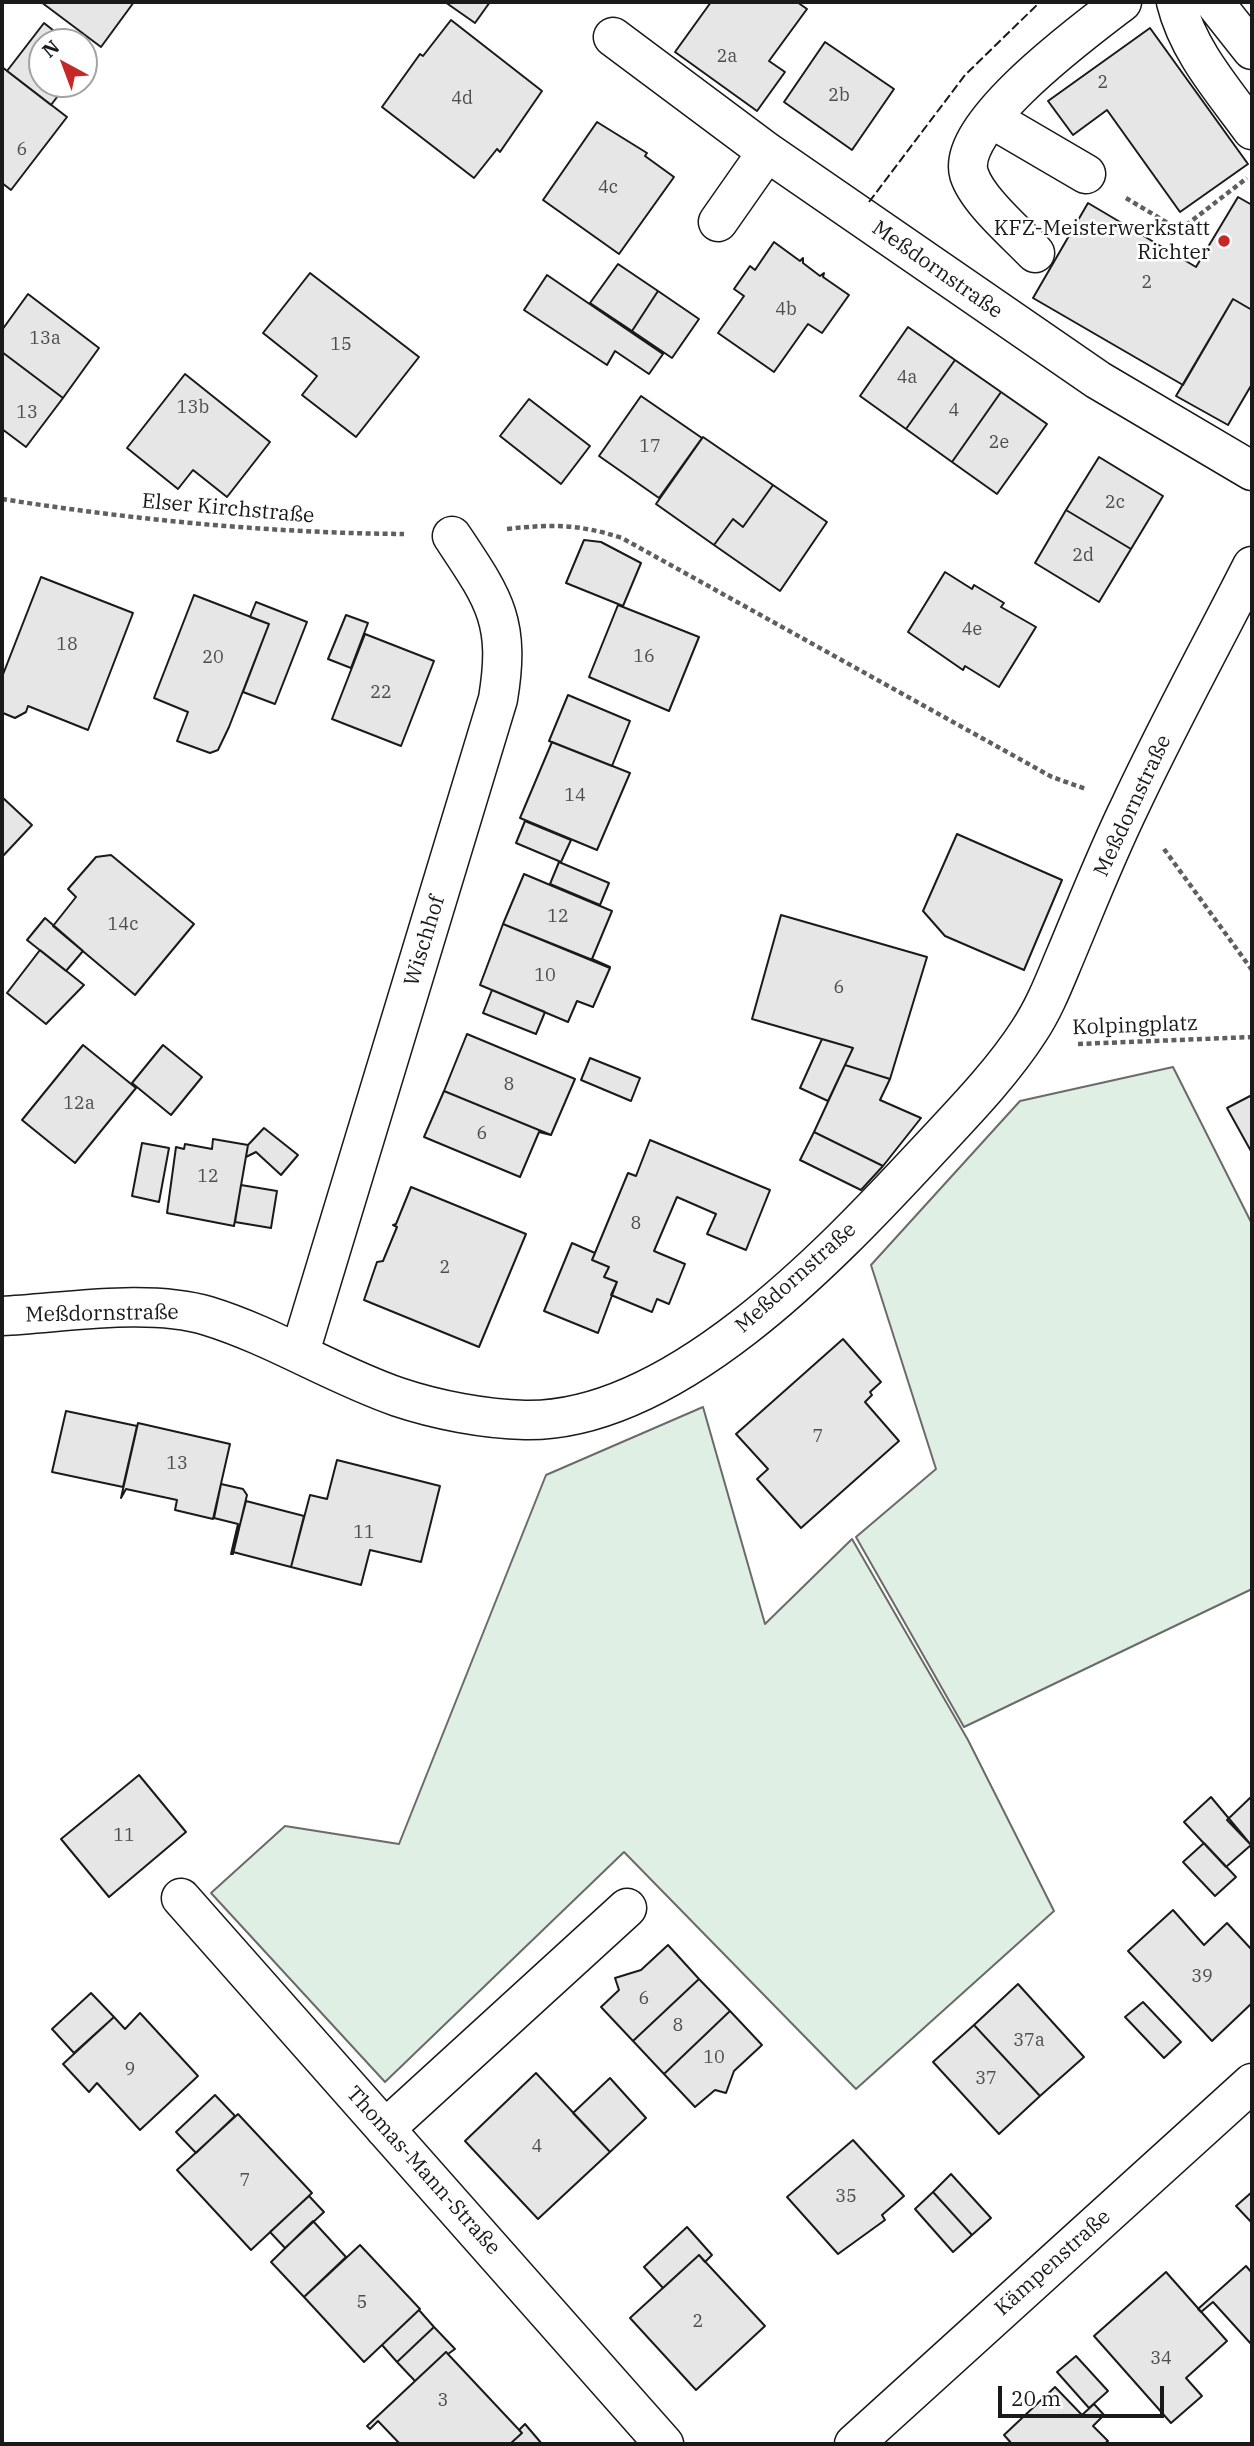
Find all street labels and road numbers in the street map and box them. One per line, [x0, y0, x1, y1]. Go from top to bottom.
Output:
street label: Meßdornstraße [867, 216, 1007, 324]
street label: Elser Kirchstraße [141, 489, 315, 529]
street label: Meßdornstraße [1089, 731, 1177, 881]
street label: Wischhof [399, 893, 451, 989]
street label: Kolpingplatz [1072, 1011, 1198, 1041]
street label: Meßdornstraße [731, 1217, 861, 1339]
street label: Meßdornstraße [25, 1300, 179, 1328]
street label: Thomas-Mann-Straße [341, 2082, 505, 2260]
street label: Kämpenstraße [990, 2205, 1116, 2321]

